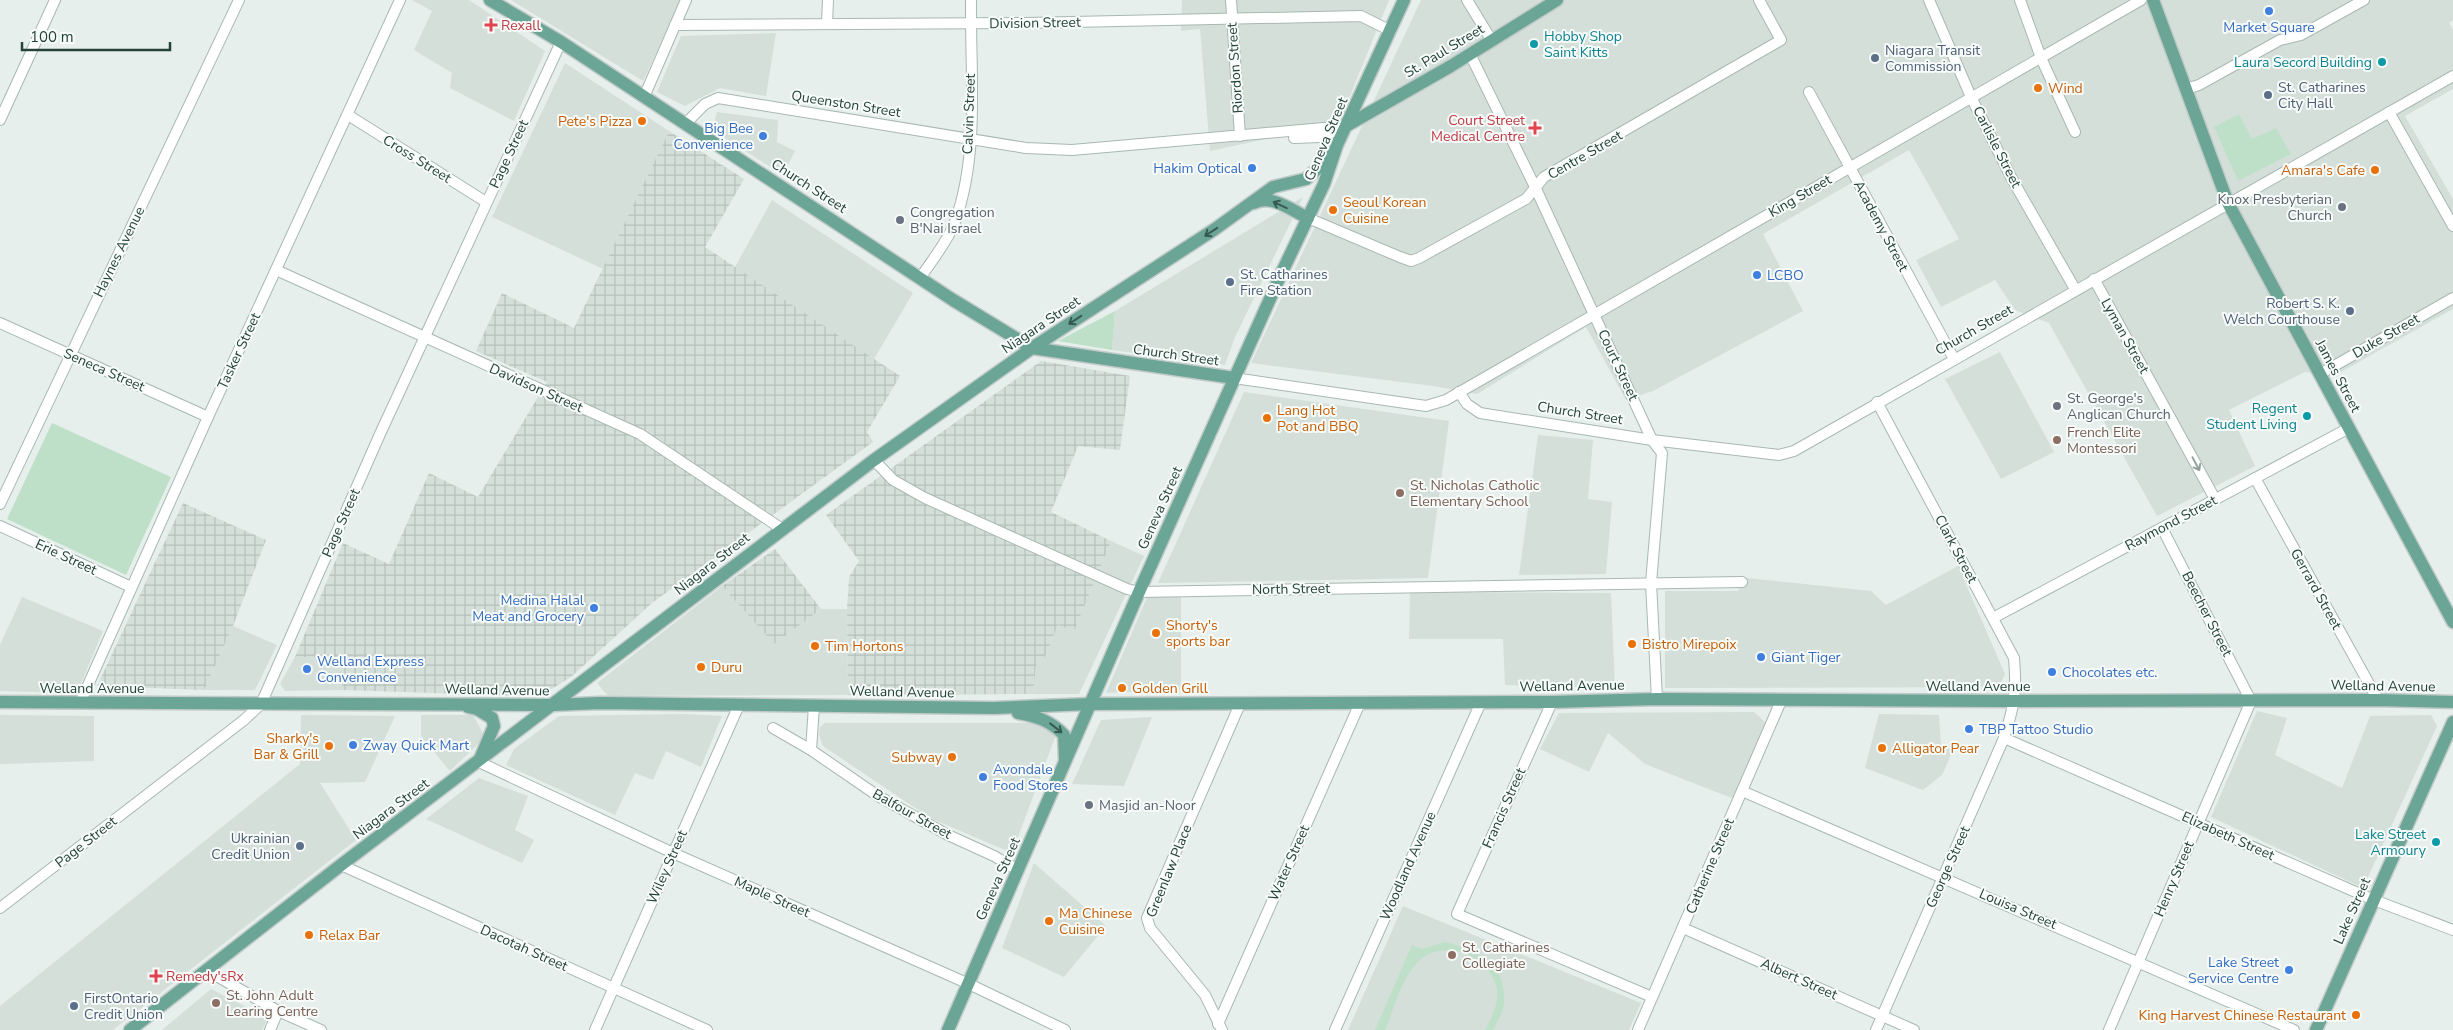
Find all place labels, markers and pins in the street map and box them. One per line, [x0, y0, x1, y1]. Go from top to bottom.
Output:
marker: Market Square [2263, 5, 2275, 17]
place label: Rexall [501, 16, 541, 35]
place label: Market Square [2223, 18, 2315, 37]
marker: Rexall [485, 19, 497, 31]
place label: Hobby Shop Saint Kitts [1544, 27, 1622, 62]
marker: Hobby Shop Saint Kitts [1528, 38, 1540, 50]
place label: Niagara Transit Commission [1885, 41, 1980, 76]
marker: Niagara Transit Commission [1869, 52, 1881, 64]
place label: Laura Secord Building [2234, 53, 2372, 72]
marker: Laura Secord Building [2376, 56, 2388, 68]
place label: St. Catharines City Hall [2278, 78, 2366, 113]
place label: Wind [2048, 79, 2083, 98]
marker: Wind [2032, 82, 2044, 94]
marker: St. Catharines City Hall [2262, 89, 2274, 101]
place label: Court Street Medical Centre [1431, 111, 1525, 146]
place label: Pete's Pizza [558, 112, 632, 131]
marker: Pete's Pizza [636, 115, 648, 127]
place label: Big Bee Convenience [673, 119, 753, 154]
marker: Court Street Medical Centre [1529, 122, 1541, 134]
marker: Big Bee Convenience [757, 130, 769, 142]
place label: Hakim Optical [1153, 159, 1243, 178]
place label: Amara's Cafe [2281, 161, 2365, 180]
marker: Hakim Optical [1246, 162, 1258, 174]
marker: Amara's Cafe [2369, 164, 2381, 176]
place label: Knox Presbyterian Church [2218, 190, 2332, 225]
place label: Seoul Korean Cuisine [1343, 193, 1427, 228]
marker: Knox Presbyterian Church [2336, 201, 2348, 213]
place label: Congregation B'Nai Israel [910, 203, 995, 238]
marker: Seoul Korean Cuisine [1327, 204, 1339, 216]
marker: Congregation B'Nai Israel [894, 214, 906, 226]
place label: St. Catharines Fire Station [1240, 265, 1328, 300]
place label: LCBO [1767, 266, 1804, 285]
marker: LCBO [1751, 269, 1763, 281]
marker: St. Catharines Fire Station [1224, 276, 1236, 288]
place label: Robert S. K. Welch Courthouse [2223, 294, 2340, 329]
marker: Robert S. K. Welch Courthouse [2344, 305, 2356, 317]
place label: St. George's Anglican Church [2067, 389, 2171, 424]
place label: Regent Student Living [2206, 399, 2297, 434]
marker: St. George's Anglican Church [2051, 400, 2063, 412]
place label: Lang Hot Pot and BBQ [1277, 401, 1359, 436]
marker: Regent Student Living [2301, 410, 2313, 422]
marker: Lang Hot Pot and BBQ [1261, 412, 1273, 424]
place label: French Elite Montessori [2067, 423, 2141, 458]
marker: French Elite Montessori [2051, 434, 2063, 446]
place label: St. Nicholas Catholic Elementary School [1410, 476, 1540, 511]
marker: St. Nicholas Catholic Elementary School [1394, 487, 1406, 499]
place label: Medina Halal Meat and Grocery [472, 591, 585, 626]
marker: Medina Halal Meat and Grocery [588, 602, 600, 614]
place label: Shorty's sports bar [1166, 616, 1230, 651]
marker: Shorty's sports bar [1150, 627, 1162, 639]
place label: Bistro Mirepoix [1642, 635, 1737, 654]
place label: Tim Hortons [825, 637, 904, 656]
marker: Bistro Mirepoix [1626, 638, 1638, 650]
marker: Tim Hortons [809, 640, 821, 652]
place label: Giant Tiger [1771, 648, 1841, 667]
marker: Giant Tiger [1755, 651, 1767, 663]
place label: Welland Express Convenience [317, 652, 424, 687]
place label: Duru [711, 658, 742, 677]
marker: Duru [695, 661, 707, 673]
marker: Welland Express Convenience [301, 663, 313, 675]
place label: Chocolates etc. [2062, 663, 2158, 682]
marker: Chocolates etc. [2046, 666, 2058, 678]
place label: Golden Grill [1132, 679, 1209, 698]
marker: Golden Grill [1116, 682, 1128, 694]
place label: TBP Tattoo Studio [1979, 720, 2094, 739]
marker: TBP Tattoo Studio [1963, 723, 1975, 735]
place label: Sharky's Bar & Grill [253, 729, 320, 764]
place label: Zway Quick Mart [363, 736, 469, 755]
marker: Zway Quick Mart [347, 739, 359, 751]
place label: Alligator Pear [1892, 739, 1979, 758]
marker: Sharky's Bar & Grill [323, 740, 335, 752]
marker: Alligator Pear [1876, 742, 1888, 754]
place label: Subway [891, 748, 943, 767]
marker: Subway [946, 751, 958, 763]
place label: Avondale Food Stores [993, 760, 1068, 795]
marker: Avondale Food Stores [977, 771, 989, 783]
place label: Masjid an-Noor [1099, 796, 1196, 815]
marker: Masjid an-Noor [1083, 799, 1095, 811]
place label: Lake Street Armoury [2355, 825, 2427, 860]
place label: Ukrainian Credit Union [211, 829, 290, 864]
marker: Lake Street Armoury [2430, 836, 2442, 848]
marker: Ukrainian Credit Union [294, 840, 306, 852]
place label: Ma Chinese Cuisine [1059, 904, 1132, 939]
marker: Ma Chinese Cuisine [1043, 915, 1055, 927]
place label: Relax Bar [319, 926, 380, 945]
marker: Relax Bar [303, 929, 315, 941]
place label: St. Catharines Collegiate [1462, 938, 1550, 973]
marker: St. Catharines Collegiate [1446, 949, 1458, 961]
place label: Lake Street Service Centre [2188, 953, 2279, 988]
marker: Lake Street Service Centre [2283, 964, 2295, 976]
place label: Remedy'sRx [166, 967, 245, 986]
marker: Remedy'sRx [150, 970, 162, 982]
place label: St. John Adult Learing Centre [226, 986, 318, 1021]
place label: FirstOntario Credit Union [84, 989, 163, 1024]
marker: St. John Adult Learing Centre [210, 997, 222, 1009]
marker: FirstOntario Credit Union [68, 1000, 80, 1012]
place label: King Harvest Chinese Restaurant [2139, 1006, 2346, 1025]
marker: King Harvest Chinese Restaurant [2350, 1009, 2362, 1021]

